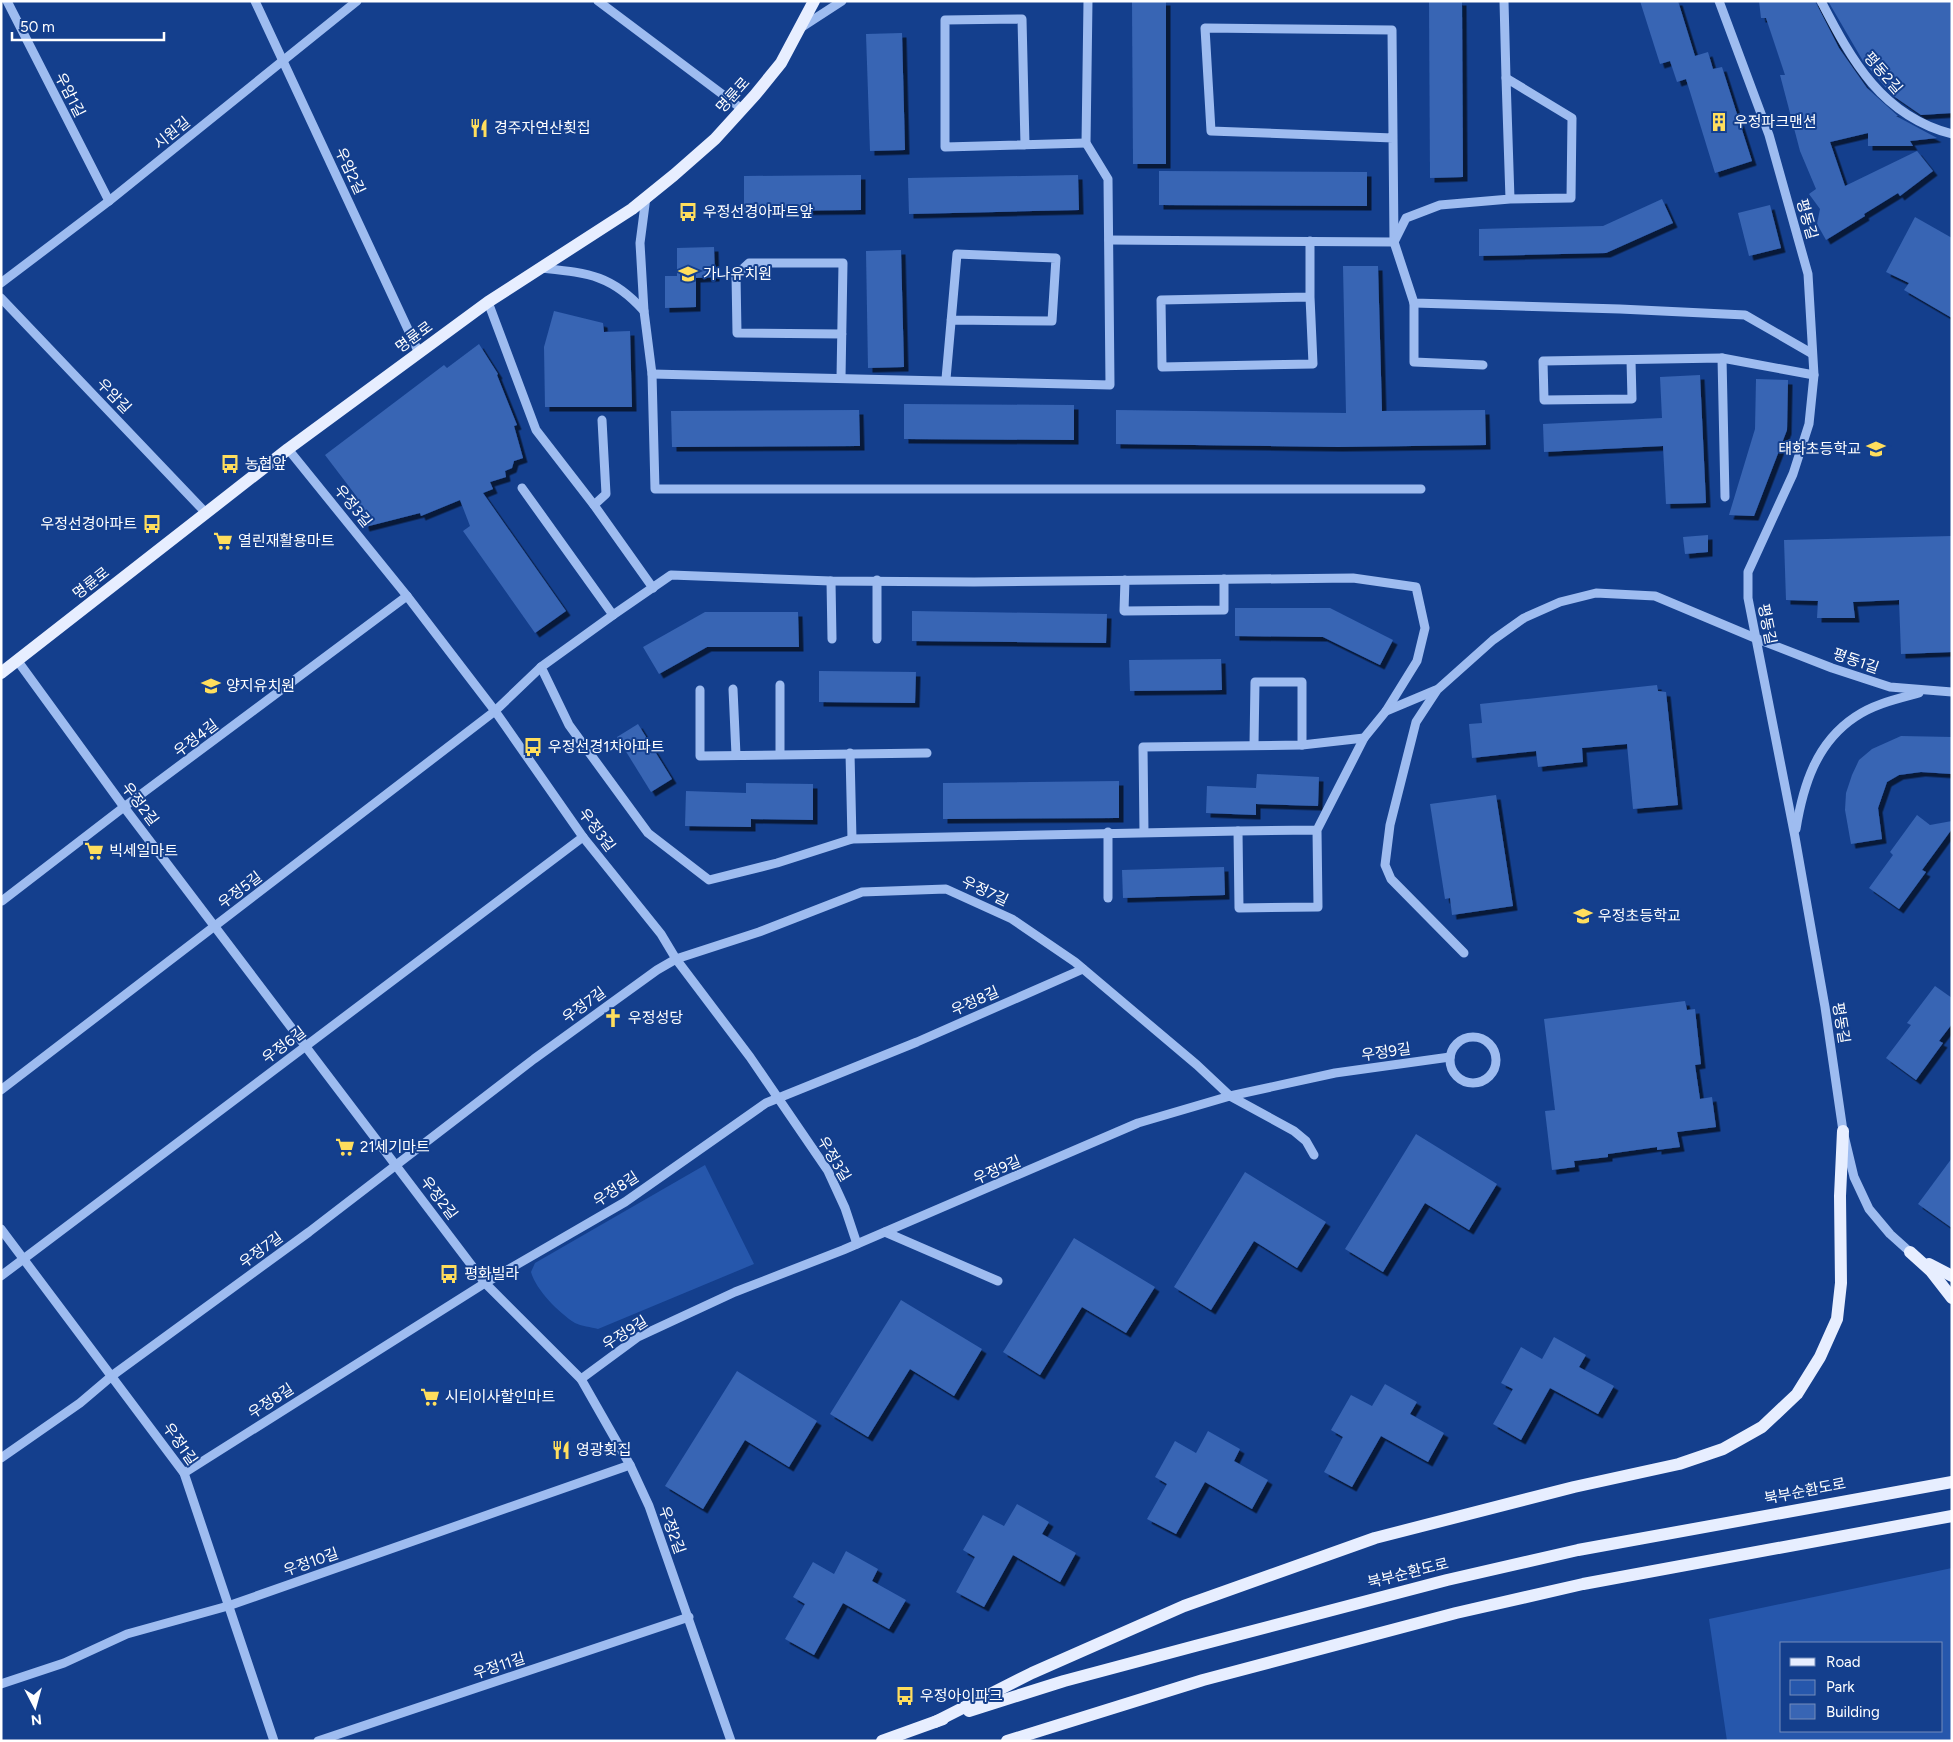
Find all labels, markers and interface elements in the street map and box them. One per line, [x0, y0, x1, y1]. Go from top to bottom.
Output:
scale bar [12, 10, 165, 42]
text: 50 m [20, 18, 55, 36]
street label: 평동2길 [1860, 48, 1906, 98]
street label: 우암1길 [51, 70, 89, 120]
street label: 명륜로 [712, 74, 754, 116]
building icon: 우정파크맨션 [1708, 111, 1730, 133]
street label: 시원길 [150, 113, 194, 153]
place label: 우정파크맨션 [1734, 113, 1817, 131]
restaurant icon: 경주자연산횟집 [468, 117, 490, 139]
place label: 경주자연산횟집 [494, 119, 591, 137]
street label: 우암2길 [331, 145, 369, 197]
street label: 평동길 [1793, 197, 1821, 241]
bus stop icon: 우정선경아파트앞 [677, 201, 699, 223]
place label: 우정선경아파트앞 [703, 203, 814, 221]
school or university icon: 가나유치원 [677, 263, 699, 285]
place label: 가나유치원 [703, 265, 772, 283]
street label: 명륜로 [392, 318, 436, 356]
street label: 우암길 [93, 375, 135, 417]
school or university icon: 태화초등학교 [1865, 438, 1887, 460]
place label: 태화초등학교 [1778, 440, 1861, 458]
bus stop icon: 농협앞 [219, 453, 241, 475]
place label: 농협앞 [245, 455, 287, 473]
street label: 우정3길 [330, 481, 376, 531]
bus stop icon: 우정선경아파트 [141, 513, 163, 535]
place label: 우정선경아파트 [40, 515, 137, 533]
supermarket icon: 열린재활용마트 [212, 530, 234, 552]
place label: 열린재활용마트 [238, 532, 335, 550]
street label: 명륜로 [69, 563, 113, 603]
street label: 평동길 [1754, 602, 1780, 646]
street label: 평동1길 [1831, 645, 1881, 677]
school or university icon: 양지유치원 [200, 675, 222, 697]
place label: 양지유치원 [226, 677, 295, 695]
street label: 우정4길 [170, 716, 222, 760]
bus stop icon: 우정선경1차아파트 [522, 736, 544, 758]
place label: 우정선경1차아파트 [548, 738, 665, 756]
street label: 우정2길 [118, 779, 162, 829]
street label: 우정3길 [575, 805, 619, 855]
supermarket icon: 빅세일마트 [83, 840, 105, 862]
place label: 빅세일마트 [109, 842, 178, 860]
street label: 우정5길 [215, 868, 265, 912]
street label: 우정7길 [959, 872, 1011, 910]
school or university icon: 우정초등학교 [1572, 905, 1594, 927]
place label: 우정초등학교 [1598, 907, 1681, 925]
street label: 우정8길 [948, 982, 1002, 1020]
street label: 우정7길 [559, 983, 609, 1027]
street label: 평동길 [1829, 1001, 1853, 1045]
church icon: 우정성당 [602, 1007, 624, 1029]
place label: 우정성당 [628, 1009, 683, 1027]
street label: 우정6길 [259, 1023, 309, 1067]
street label: 우정9길 [1360, 1040, 1412, 1064]
street label: 우정3길 [814, 1133, 854, 1185]
supermarket icon: 21세기마트 [334, 1136, 356, 1158]
place label: 21세기마트 [360, 1138, 430, 1156]
street label: 우정9길 [971, 1152, 1023, 1188]
street label: 우정8길 [590, 1168, 642, 1210]
street label: 우정2길 [417, 1173, 461, 1223]
street label: 우정7길 [236, 1228, 286, 1272]
bus stop icon: 평화빌라 [438, 1263, 460, 1285]
place label: 평화빌라 [464, 1265, 519, 1283]
street label: 우정9길 [599, 1312, 651, 1354]
street label: 우정8길 [245, 1380, 297, 1422]
supermarket icon: 시티이사할인마트 [419, 1386, 441, 1408]
place label: 시티이사할인마트 [445, 1388, 556, 1406]
street label: 우정1길 [159, 1419, 201, 1469]
restaurant icon: 영광횟집 [550, 1439, 572, 1461]
place label: 영광횟집 [576, 1441, 631, 1459]
street label: 북부순환도로 [1763, 1474, 1847, 1508]
street label: 우정2길 [655, 1504, 689, 1556]
street label: 우정10길 [281, 1544, 341, 1580]
street label: 북부순환도로 [1366, 1554, 1450, 1592]
legend [1780, 1642, 1943, 1732]
street label: 우정11길 [471, 1649, 527, 1683]
text: Road [1826, 1653, 1861, 1671]
text: Park [1826, 1678, 1855, 1696]
north arrow [10, 1682, 60, 1732]
bus stop icon: 우정아이파크 [894, 1685, 916, 1707]
place label: 우정아이파크 [920, 1687, 1003, 1705]
text: Building [1826, 1703, 1880, 1721]
text: N [30, 1710, 43, 1728]

